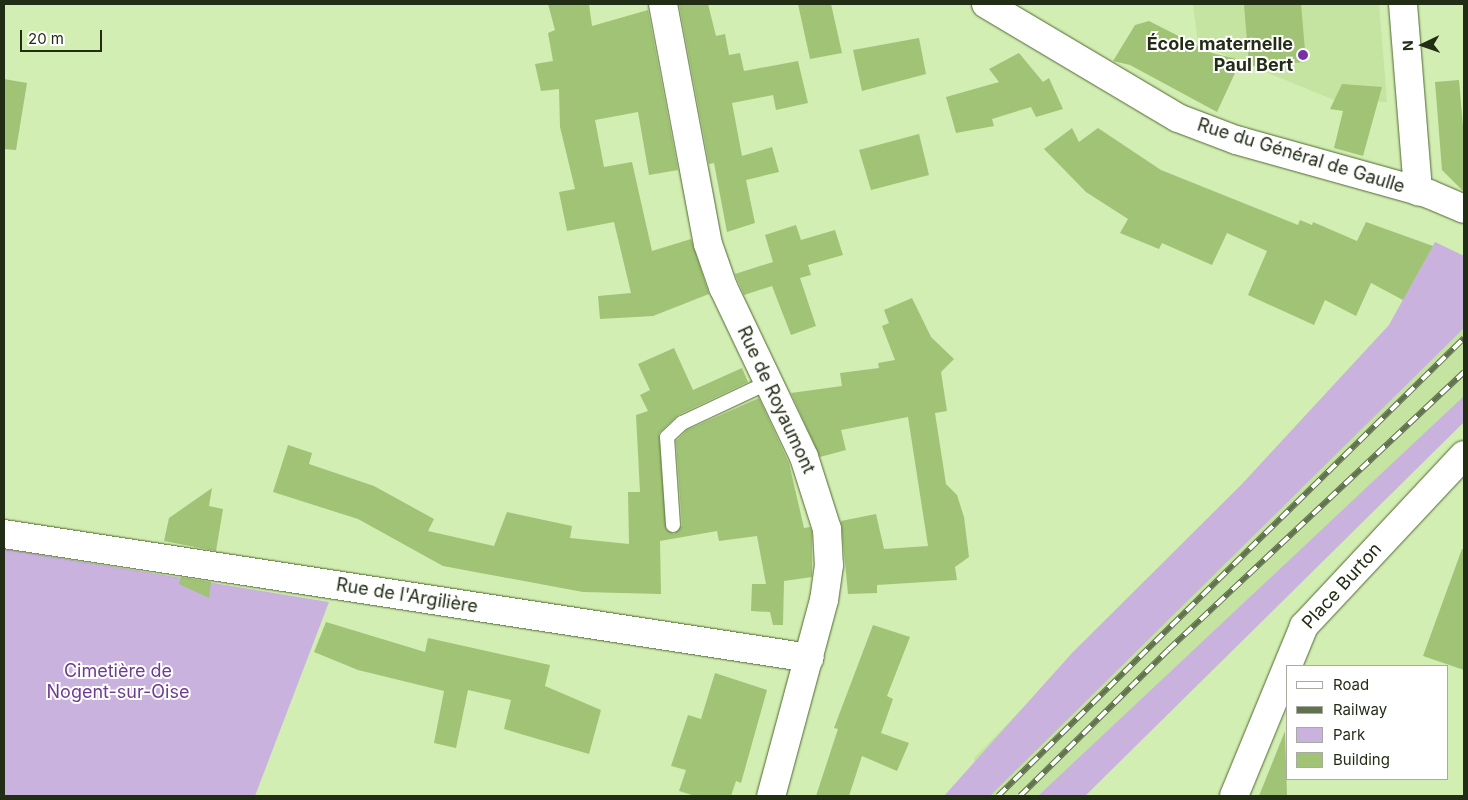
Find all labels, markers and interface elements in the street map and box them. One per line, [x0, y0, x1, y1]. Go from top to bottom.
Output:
scale bar [22, 20, 105, 52]
north arrow [1398, 20, 1448, 70]
text: 20 m [28, 29, 64, 48]
place label: École maternelle Paul Bert [1147, 34, 1293, 76]
text: N [1399, 40, 1416, 52]
marker: École maternelle Paul Bert [1297, 49, 1309, 61]
street label: Rue du Général de Gaulle [1195, 114, 1407, 198]
street label: Rue de Royaumont [732, 323, 820, 477]
street label: Place Burton [1298, 538, 1386, 634]
street label: Rue de l'Argilière [335, 574, 479, 618]
park label: Cimetière de Nogent-sur-Oise [47, 661, 189, 704]
legend [1286, 665, 1448, 780]
text: Road [1333, 675, 1369, 694]
text: Railway [1333, 700, 1387, 719]
text: Park [1333, 725, 1365, 744]
text: Building [1333, 750, 1390, 769]

